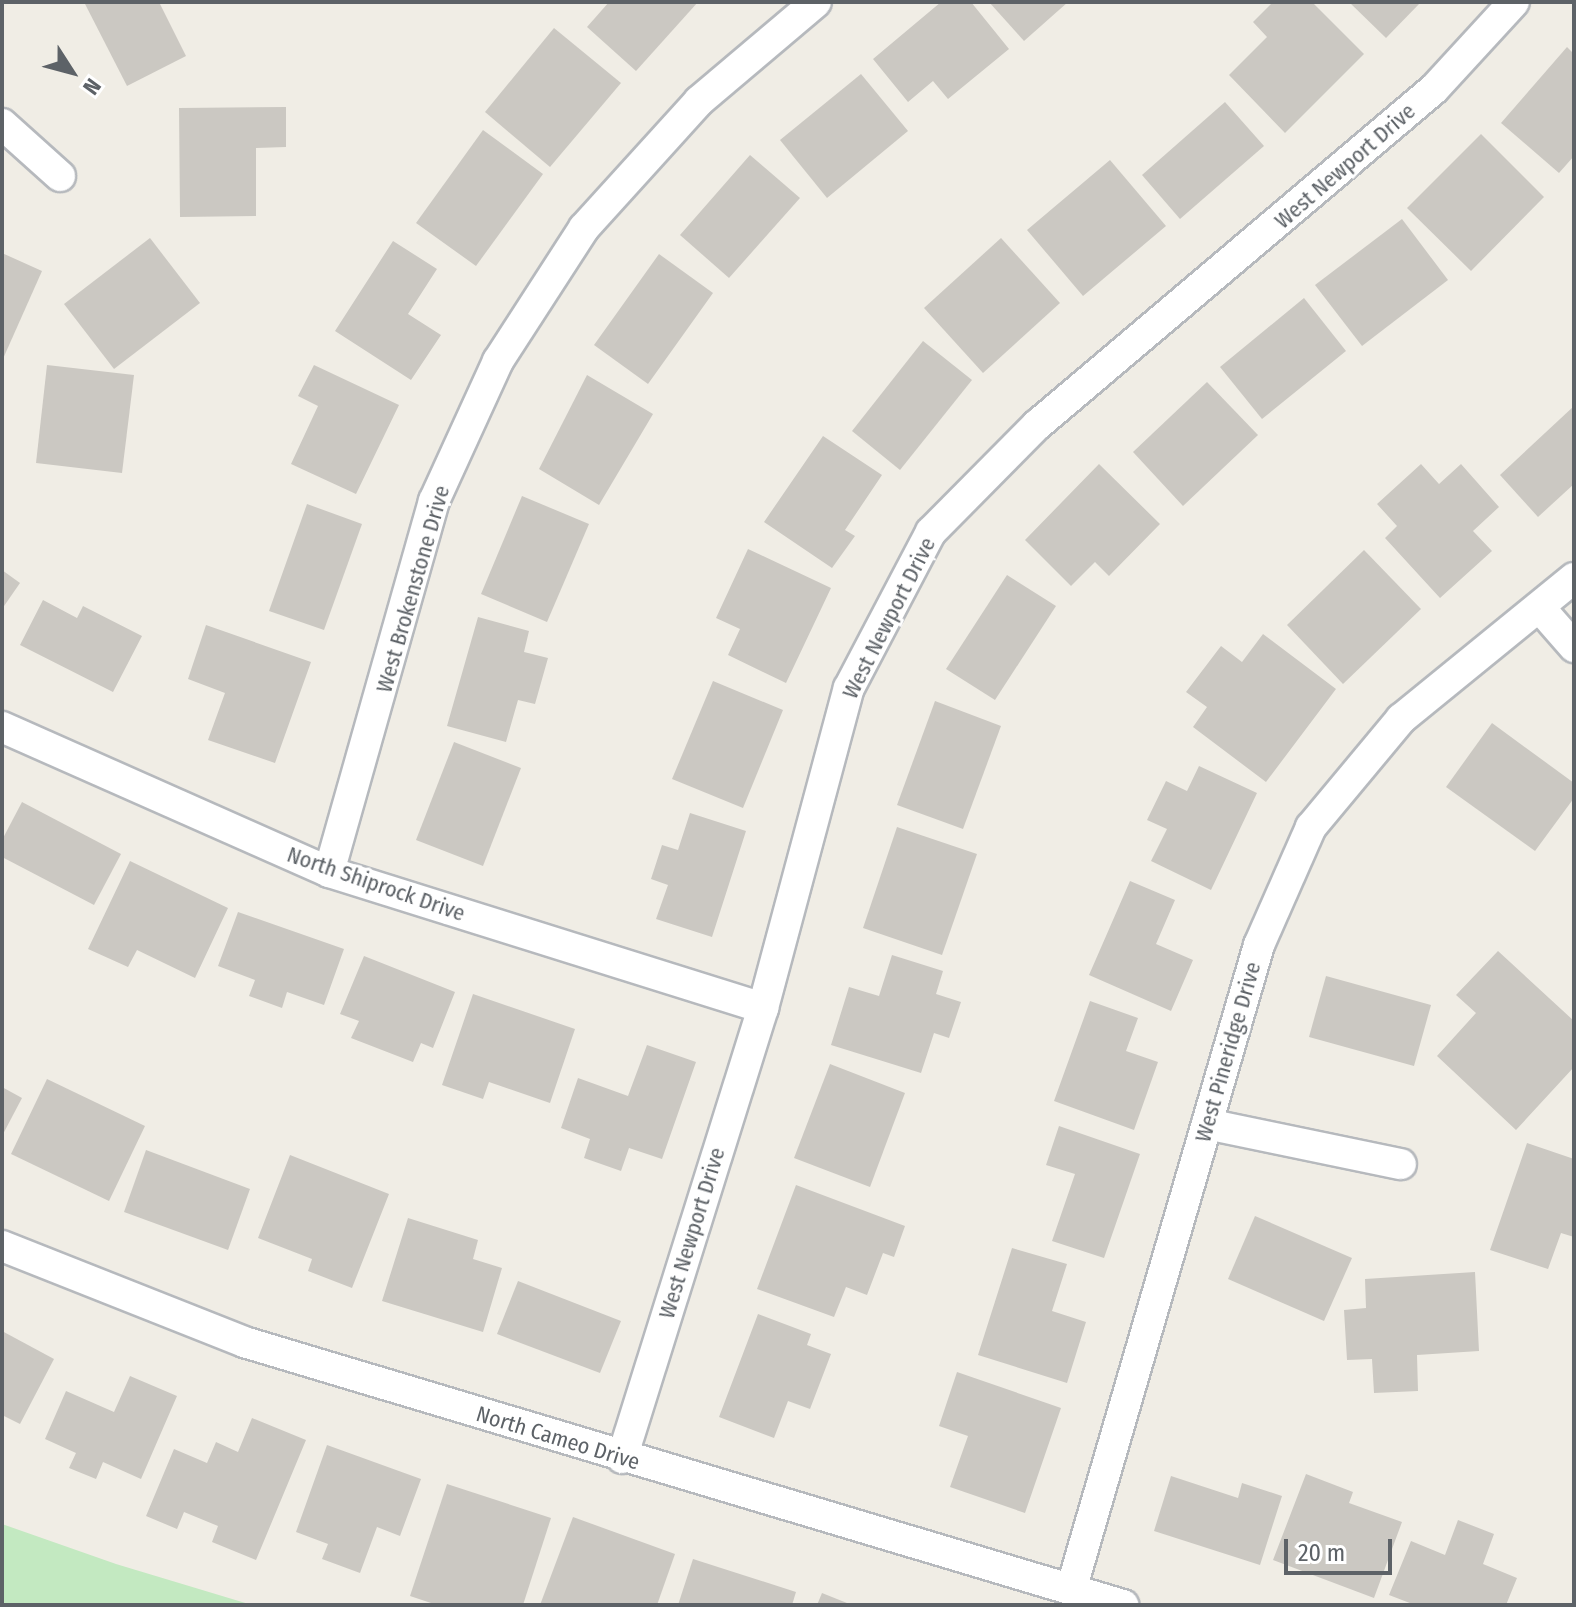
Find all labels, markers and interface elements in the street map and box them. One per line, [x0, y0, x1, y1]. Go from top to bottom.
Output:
north arrow [32, 32, 112, 112]
text: N [77, 73, 107, 100]
street label: West Newport Drive [1269, 98, 1421, 234]
street label: West Brokenstone Drive [371, 482, 455, 696]
street label: West Newport Drive [837, 533, 941, 703]
street label: North Shiprock Drive [284, 841, 468, 927]
street label: West Pineridge Drive [1190, 959, 1266, 1145]
street label: West Newport Drive [653, 1144, 731, 1322]
street label: North Cameo Drive [473, 1401, 643, 1475]
scale bar [1288, 1523, 1396, 1573]
text: 20 m [1298, 1539, 1345, 1567]

